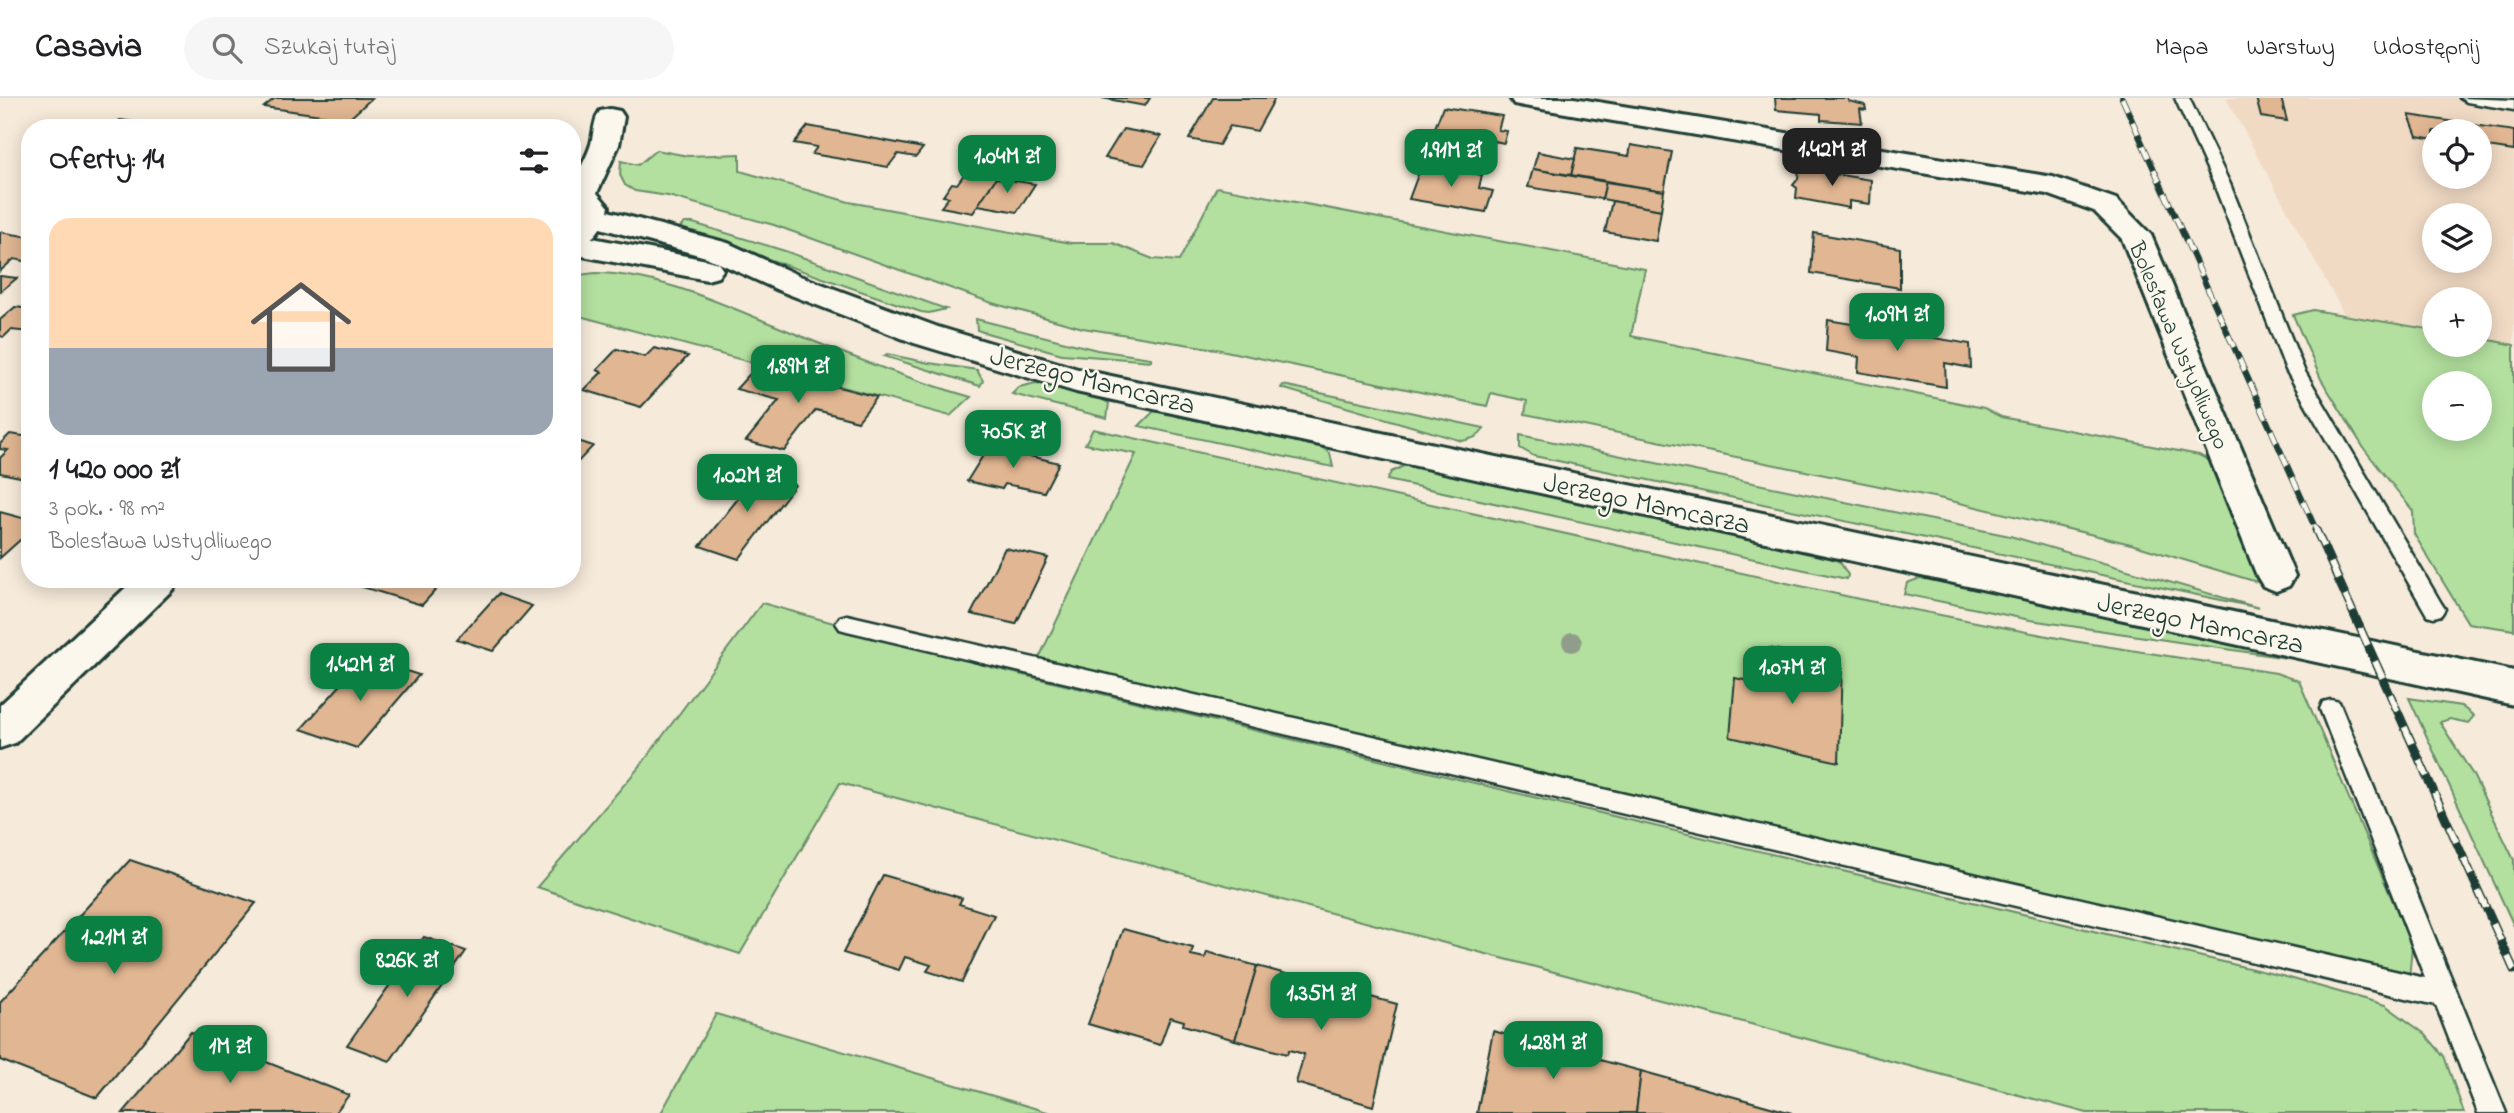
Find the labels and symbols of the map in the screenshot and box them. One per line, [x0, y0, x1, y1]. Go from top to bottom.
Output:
pin: 1.42M zł [1760, 129, 1904, 188]
pin: 1.91M zł [1379, 130, 1523, 189]
pin: 1.04M zł [935, 136, 1079, 195]
street label: Bolesława Wstydliwego [2117, 236, 2236, 456]
pin: 1.09M zł [1825, 294, 1969, 353]
street label: Jerzego Mamcarza [985, 337, 1199, 428]
pin: 1.89M zł [726, 345, 870, 405]
pin: 705K zł [948, 410, 1078, 470]
pin: 1.02M zł [675, 454, 819, 514]
street label: Jerzego Mamcarza [1539, 464, 1753, 547]
street label: Jerzego Mamcarza [2093, 584, 2307, 667]
pin: 1.42M zł [288, 644, 432, 703]
pin: 1.07M zł [1720, 646, 1864, 706]
pin: 1.21M zł [42, 916, 186, 976]
pin: 826K zł [342, 940, 472, 999]
pin: 1.35M zł [1249, 972, 1393, 1032]
pin: 1.28M zł [1481, 1021, 1625, 1081]
pin: 1M zł [181, 1026, 279, 1085]

